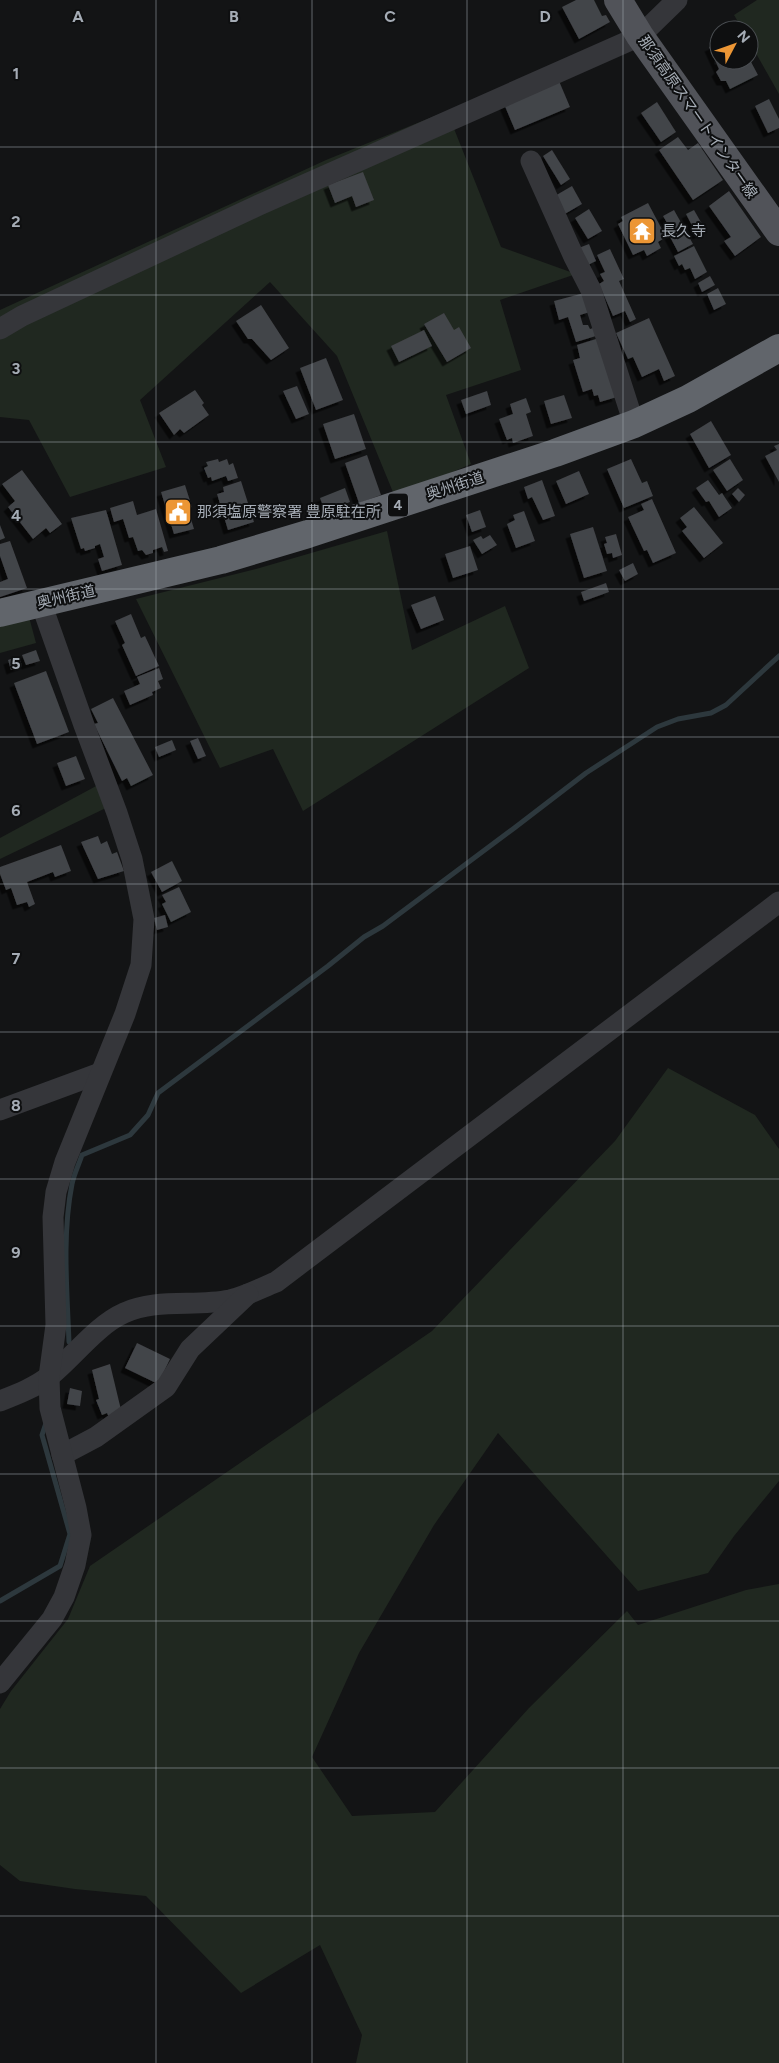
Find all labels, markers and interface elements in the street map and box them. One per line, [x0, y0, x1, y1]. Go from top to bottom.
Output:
text: A [72, 7, 84, 26]
text: B [229, 7, 239, 26]
text: C [384, 7, 396, 26]
text: D [539, 7, 551, 26]
north arrow [709, 20, 759, 70]
text: N [733, 27, 753, 46]
street label: 那須高原スマートインター線 [635, 32, 761, 202]
text: 1 [13, 64, 19, 83]
text: 2 [11, 212, 21, 231]
temple icon: 長久寺 [627, 216, 657, 246]
place label: 長久寺 [661, 222, 706, 240]
text: 3 [12, 359, 21, 378]
street label: 奥州街道 [424, 468, 486, 504]
road number: 4 [388, 494, 408, 516]
public building icon: 那須塩原警察署 豊原駐在所 [163, 497, 193, 527]
place label: 那須塩原警察署 豊原駐在所 [197, 503, 381, 521]
text: 4 [11, 506, 21, 525]
street label: 奥州街道 [35, 581, 97, 613]
text: 5 [11, 654, 21, 673]
text: 6 [11, 801, 21, 820]
text: 7 [12, 949, 21, 968]
text: 8 [11, 1096, 21, 1115]
text: 9 [11, 1243, 21, 1262]

